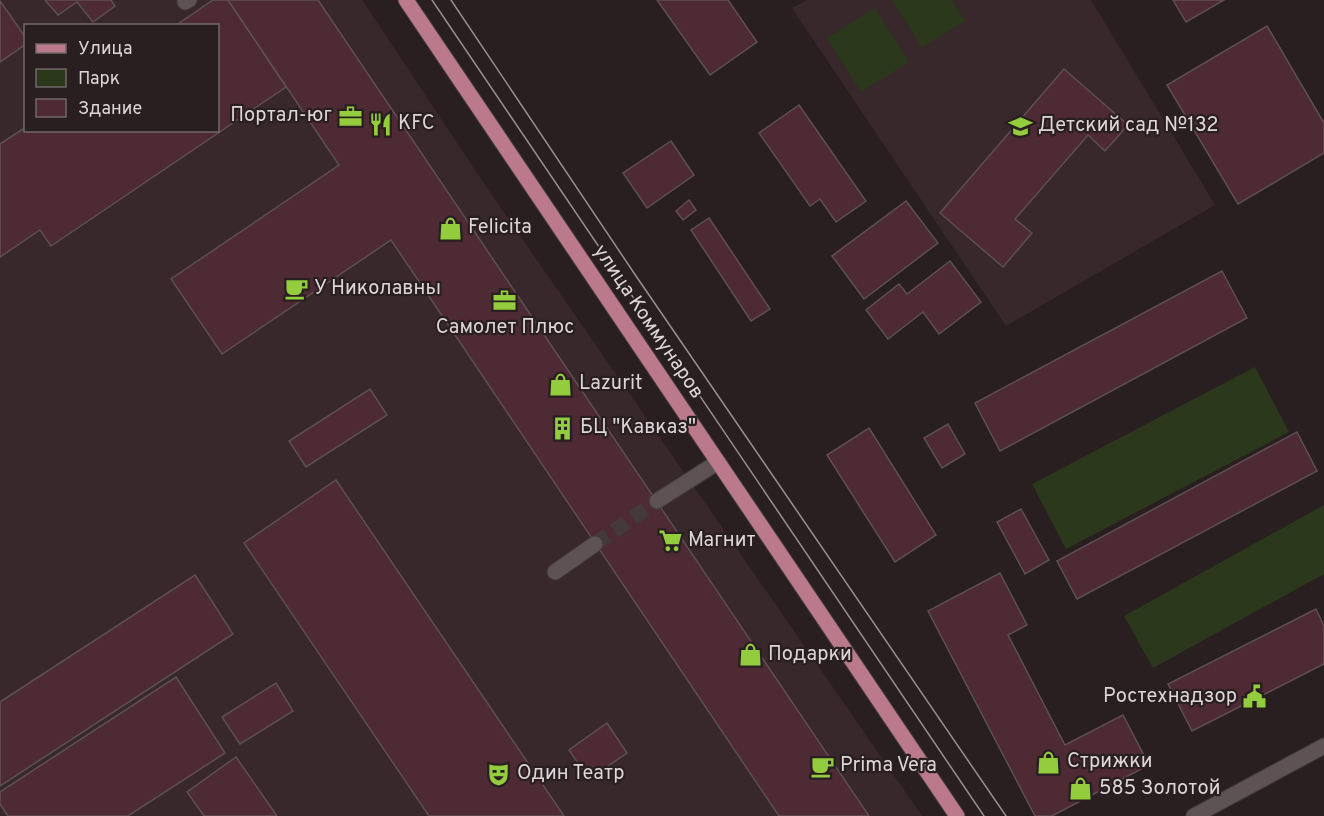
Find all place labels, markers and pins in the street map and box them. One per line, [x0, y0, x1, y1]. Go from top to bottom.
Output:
place label: Портал-юг [230, 103, 332, 129]
office icon: Портал-юг [337, 103, 363, 129]
restaurant icon: KFC [367, 111, 393, 137]
place label: KFC [398, 111, 435, 137]
school or university icon: Детский сад №132 [1007, 113, 1033, 139]
place label: Детский сад №132 [1038, 113, 1219, 139]
shop icon: Felicita [437, 215, 463, 241]
place label: Felicita [468, 215, 532, 241]
cafe icon: У Николавны [283, 276, 309, 302]
place label: У Николавны [314, 276, 441, 302]
office icon: Самолет Плюс [492, 288, 518, 314]
place label: Самолет Плюс [436, 315, 574, 341]
shop icon: Lazurit [548, 371, 574, 397]
place label: Lazurit [579, 371, 643, 397]
building icon: БЦ "Кавказ" [549, 415, 575, 441]
place label: БЦ "Кавказ" [580, 415, 696, 441]
supermarket icon: Магнит [657, 528, 683, 554]
place label: Магнит [688, 528, 756, 554]
shop icon: Подарки [737, 642, 763, 668]
place label: Подарки [768, 642, 852, 668]
place label: Ростехнадзор [1103, 684, 1237, 710]
public building icon: Ростехнадзор [1242, 684, 1268, 710]
shop icon: Стрижки [1036, 749, 1062, 775]
place label: Стрижки [1067, 749, 1152, 775]
cafe icon: Prima Vera [809, 753, 835, 779]
place label: Prima Vera [840, 753, 937, 779]
theatre icon: Один Театр [486, 761, 512, 787]
place label: Один Театр [517, 761, 624, 787]
shop icon: 585 Золотой [1068, 776, 1094, 802]
place label: 585 Золотой [1099, 776, 1220, 802]

